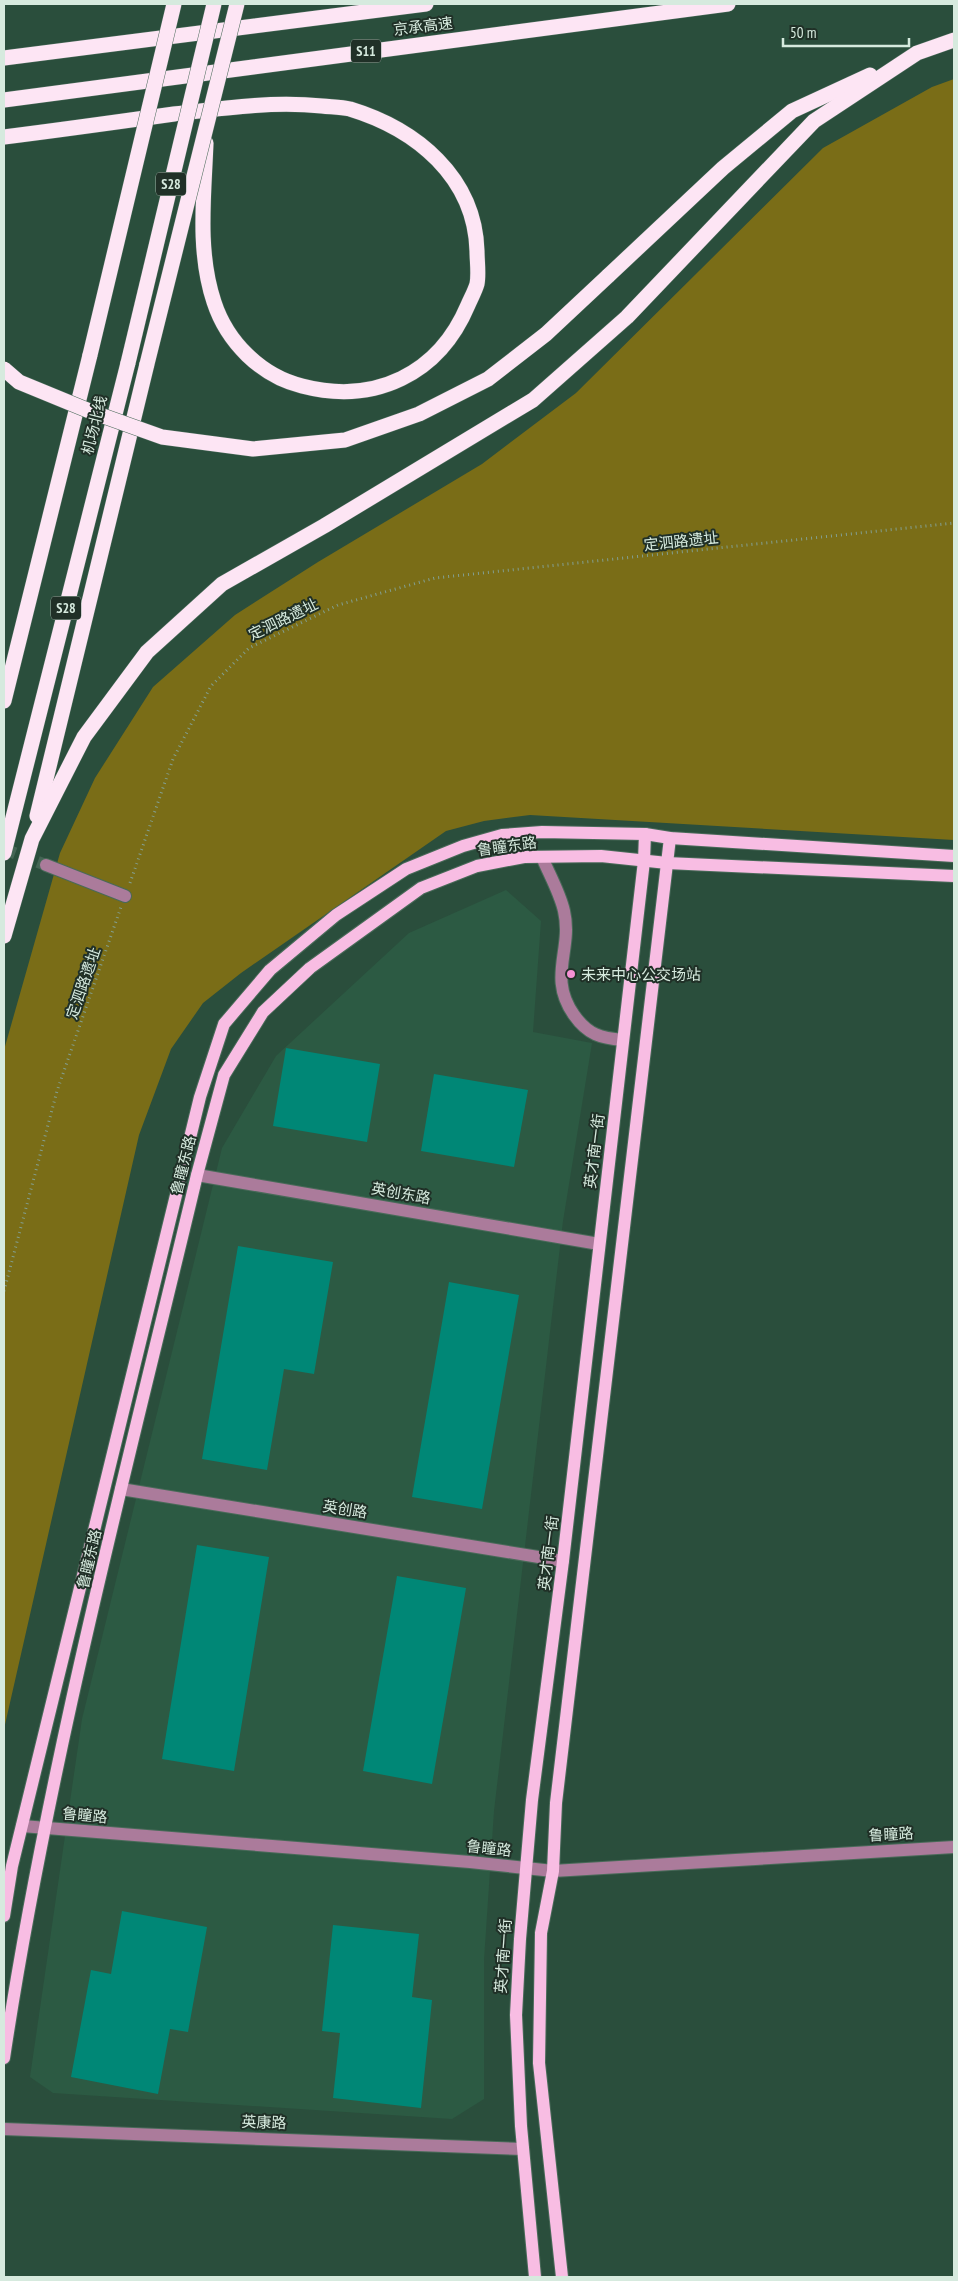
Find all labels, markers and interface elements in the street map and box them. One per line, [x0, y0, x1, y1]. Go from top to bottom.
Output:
street label: 京承高速 [392, 13, 454, 39]
scale bar [783, 15, 909, 47]
text: 50 m [790, 23, 816, 42]
road number: S11 [351, 40, 381, 62]
road number: S28 [156, 172, 186, 195]
street label: 机场北线 [78, 394, 110, 456]
street label: 定泗路遗址 [643, 528, 719, 554]
street label: 定泗路遗址 [245, 594, 321, 644]
road number: S28 [51, 596, 81, 620]
street label: 鲁瞳东路 [476, 832, 538, 860]
street label: 定泗路遗址 [62, 944, 104, 1022]
place label: 未来中心公交场站 [581, 965, 701, 984]
marker: 未来中心公交场站 [565, 968, 577, 980]
street label: 英才南一街 [580, 1113, 608, 1189]
street label: 鲁瞳东路 [167, 1134, 199, 1196]
street label: 英创东路 [370, 1178, 432, 1208]
street label: 英创路 [321, 1496, 369, 1522]
street label: 英才南一街 [534, 1515, 562, 1591]
street label: 鲁瞳东路 [73, 1528, 105, 1590]
street label: 鲁瞳路 [62, 1804, 108, 1826]
street label: 鲁瞳路 [868, 1823, 914, 1845]
street label: 鲁瞳路 [466, 1836, 512, 1860]
street label: 英才南一街 [491, 1918, 515, 1994]
street label: 英康路 [241, 2112, 287, 2132]

